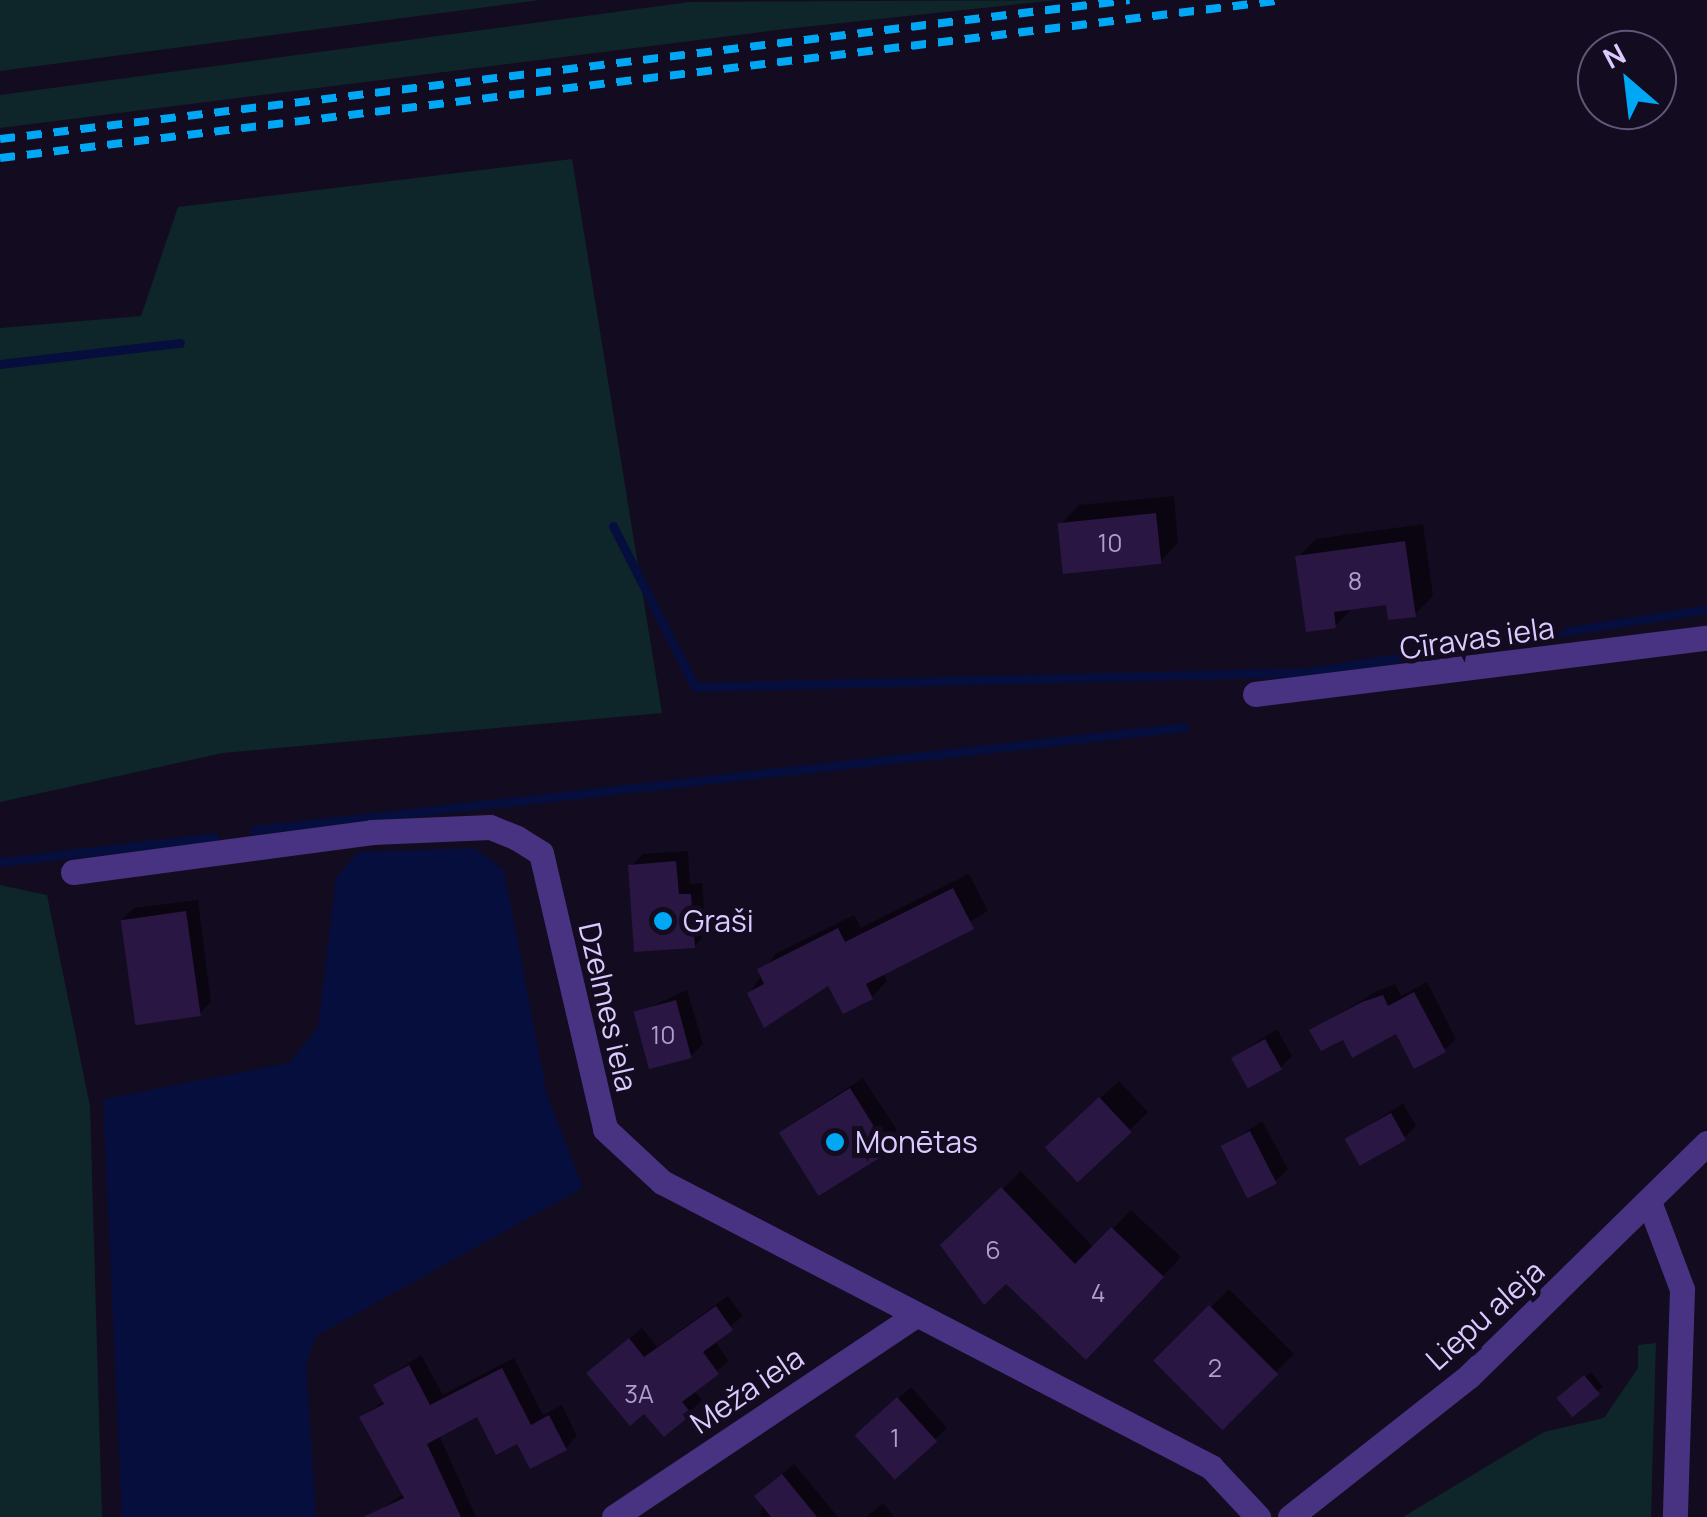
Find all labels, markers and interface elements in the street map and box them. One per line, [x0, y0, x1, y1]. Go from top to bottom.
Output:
north arrow [1577, 30, 1677, 130]
text: N [1596, 34, 1632, 77]
house number: 10 [1098, 528, 1122, 558]
house number: 8 [1348, 566, 1362, 596]
street label: Cīravas iela [1397, 609, 1557, 667]
place label: Graši [683, 903, 754, 939]
marker: Graši [652, 910, 674, 932]
street label: Dzelmes iela [571, 919, 645, 1095]
house number: 10 [651, 1020, 675, 1050]
place label: Monētas [855, 1124, 978, 1160]
marker: Monētas [824, 1131, 846, 1153]
house number: 6 [985, 1235, 1001, 1265]
street label: Liepu aleja [1419, 1253, 1551, 1377]
house number: 4 [1091, 1278, 1105, 1308]
street label: Meža iela [684, 1339, 810, 1441]
house number: 2 [1208, 1353, 1222, 1383]
house number: 3A [624, 1379, 654, 1409]
house number: 1 [890, 1423, 900, 1453]

